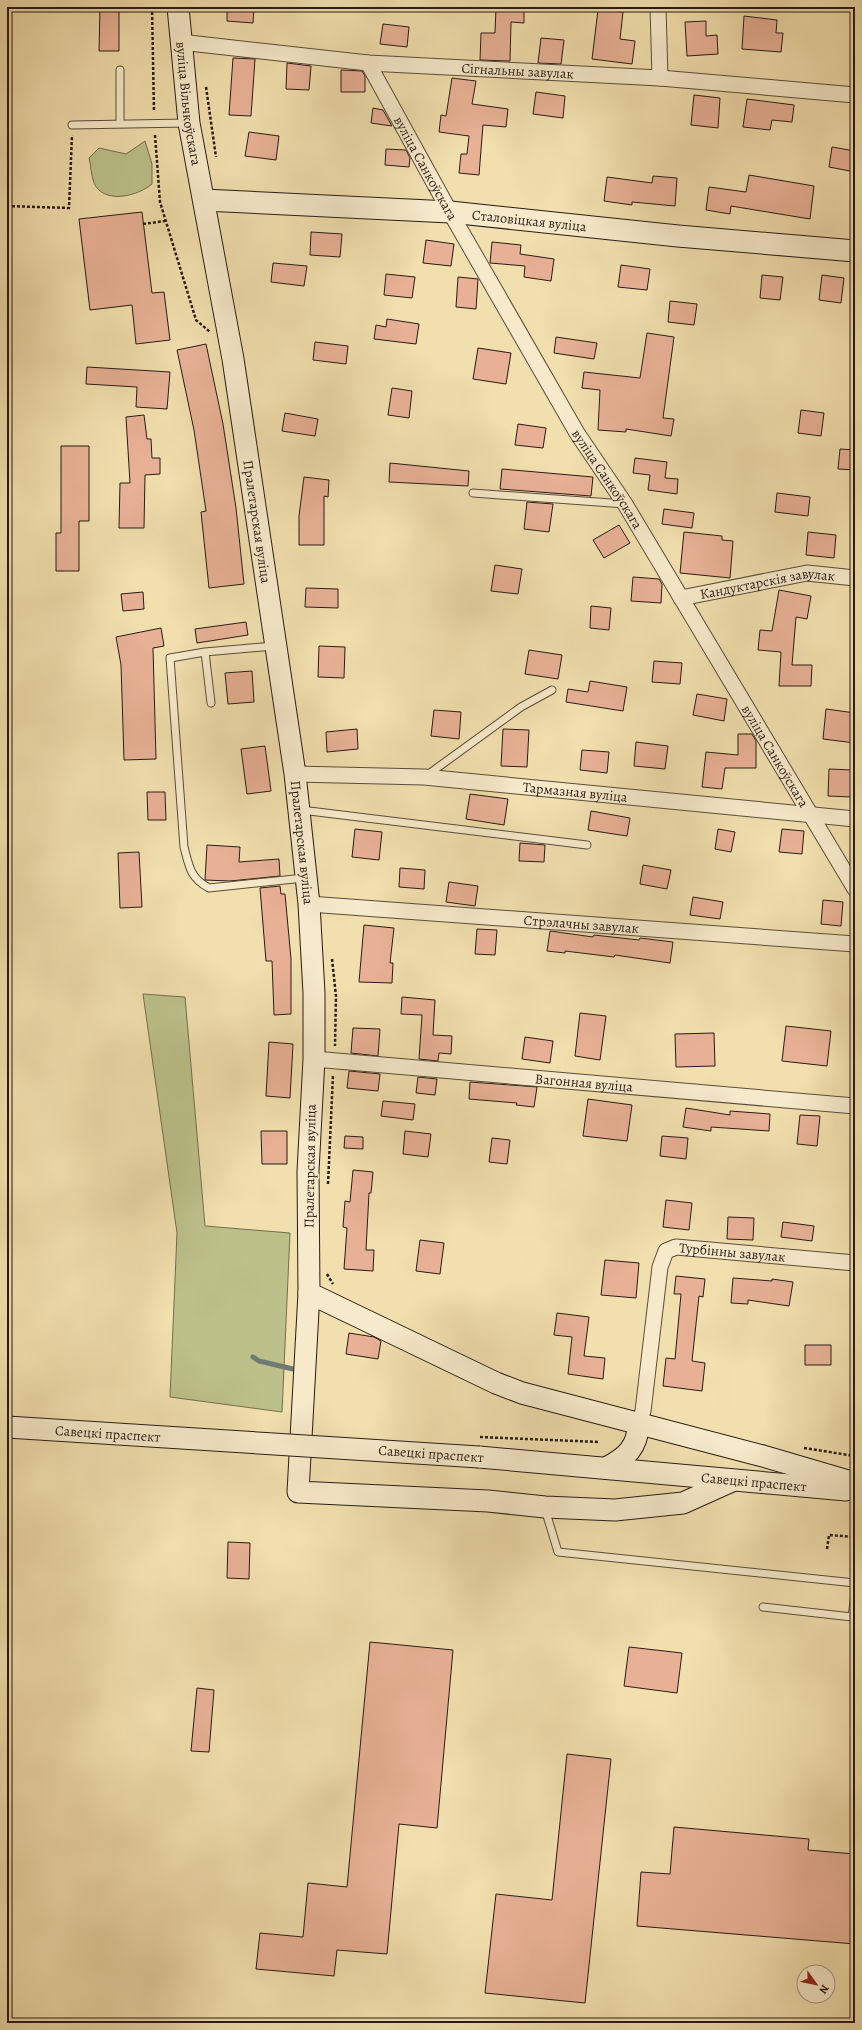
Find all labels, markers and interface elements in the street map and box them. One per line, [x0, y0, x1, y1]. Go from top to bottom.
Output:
street label: вуліца Вільчкоўскага [172, 41, 206, 167]
street label: Сігнальны завулак [461, 58, 574, 83]
street label: вуліца Санкоўскага [390, 113, 463, 224]
street label: Сталовіцкая вуліца [471, 205, 588, 236]
street label: вуліца Санкоўскага [567, 425, 647, 533]
street label: Пралетарская вуліца [239, 459, 276, 585]
street label: Кандуктарскія завулак [698, 563, 836, 604]
street label: вуліца Санкоўскага [737, 701, 814, 811]
street label: Тармазная вуліца [522, 777, 629, 806]
street label: Пралетарская вуліца [286, 780, 319, 906]
street label: Стрэлачны завулак [523, 910, 640, 938]
street label: Вагонная вуліца [534, 1069, 634, 1096]
street label: Пралетарская вуліца [299, 1103, 321, 1228]
street label: Турбінны завулак [678, 1238, 786, 1266]
street label: Савецкі праспект [54, 1421, 161, 1446]
street label: Савецкі праспект [378, 1441, 484, 1467]
street label: Савецкі праспект [700, 1468, 807, 1496]
north arrow [796, 1964, 836, 2004]
text: N [815, 1982, 832, 1997]

